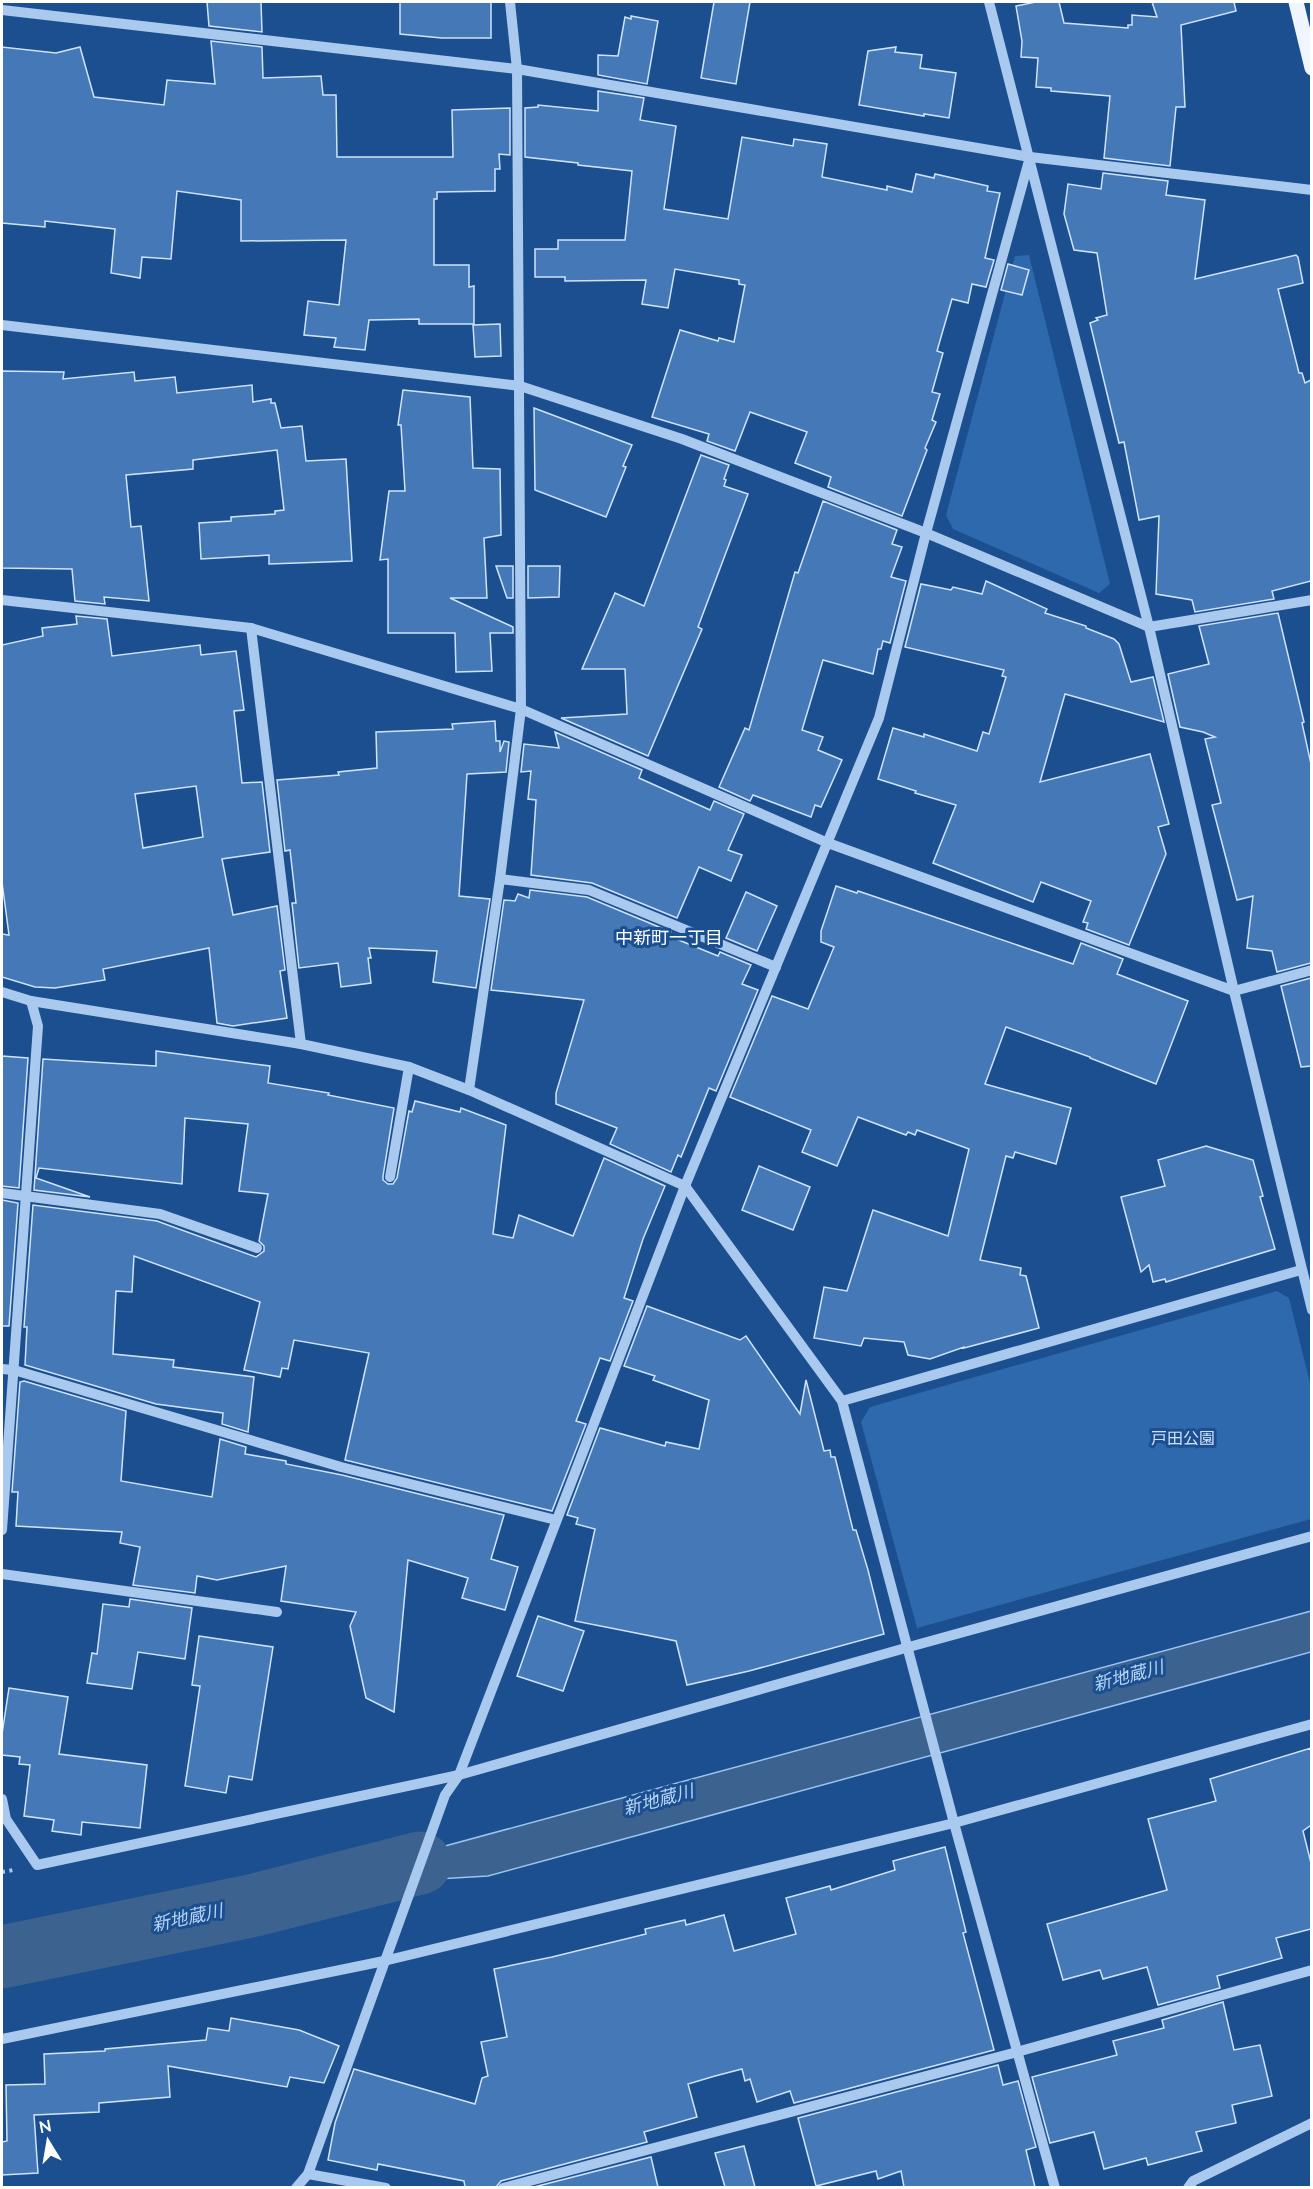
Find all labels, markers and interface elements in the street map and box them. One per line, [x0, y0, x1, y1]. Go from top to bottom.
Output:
district label: 中新町一丁目 [615, 926, 723, 948]
park label: 戸田公園 [1151, 1428, 1215, 1447]
water label: 新地蔵川 [1090, 1655, 1168, 1695]
water label: 新地蔵川 [620, 1779, 698, 1819]
water label: 新地蔵川 [149, 1898, 226, 1935]
north arrow [18, 2111, 78, 2171]
text: N [37, 2115, 53, 2136]

